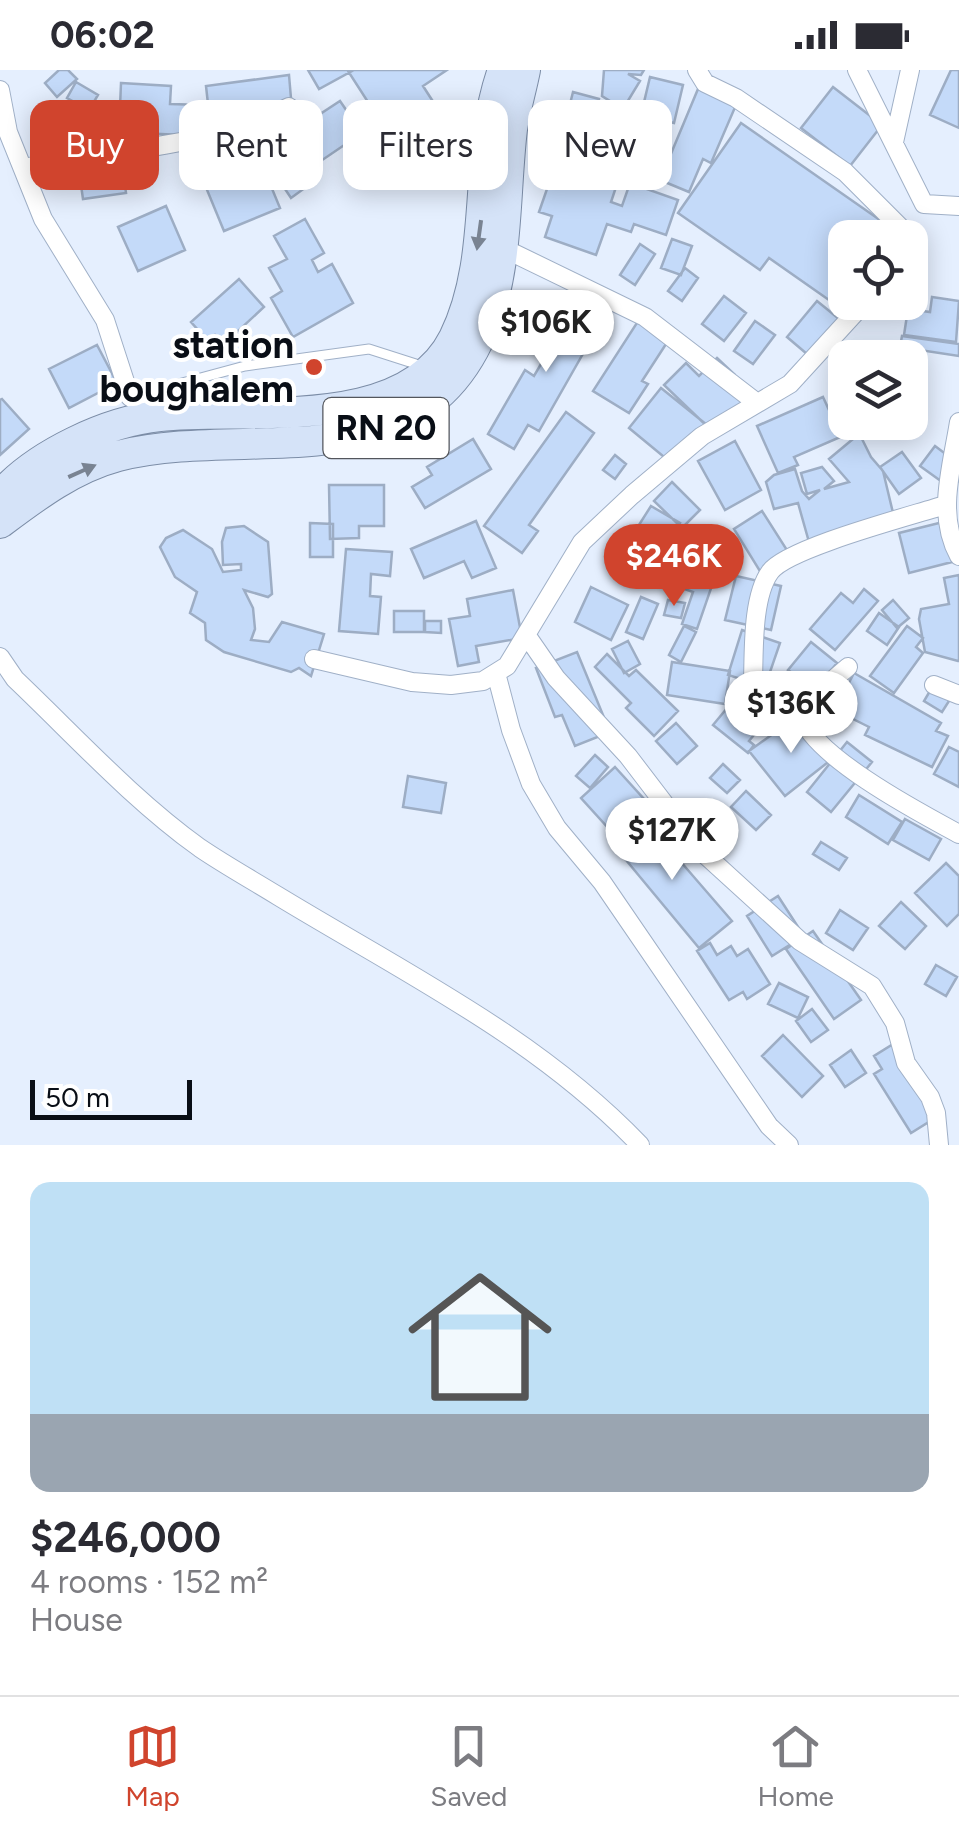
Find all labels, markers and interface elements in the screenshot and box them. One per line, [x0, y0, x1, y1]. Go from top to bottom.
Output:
text: 06:02 [50, 12, 155, 58]
chip: Buy [30, 100, 159, 190]
chip: Rent [179, 100, 323, 190]
chip: Filters [343, 100, 508, 190]
chip: New [528, 100, 672, 190]
one-way arrow [471, 220, 487, 251]
map controls [828, 220, 928, 440]
button: locate [828, 220, 928, 320]
pin: $106K [476, 290, 616, 375]
text: $106K [500, 303, 592, 341]
place label: station boughalem [99, 322, 294, 412]
button: layers [828, 340, 928, 440]
marker: station boughalem [303, 356, 325, 378]
road number: RN 20 [324, 398, 448, 458]
one-way arrow [67, 463, 97, 479]
pin: $246K [604, 524, 744, 609]
text: $246K [626, 537, 722, 575]
pin: $136K [721, 671, 861, 756]
text: $136K [747, 684, 835, 722]
pin: $127K [602, 798, 742, 883]
text: $127K [628, 811, 716, 849]
scale bar [30, 1075, 192, 1120]
text: 50 m [45, 1080, 110, 1114]
icon: home [390, 1247, 570, 1427]
text: $246,000 [30, 1512, 221, 1563]
text: 4 rooms · 152 m² [30, 1563, 268, 1601]
text: House [30, 1601, 123, 1639]
tab: Map [125, 1719, 180, 1813]
tab: Saved [430, 1719, 507, 1813]
tab: Home [758, 1719, 834, 1813]

